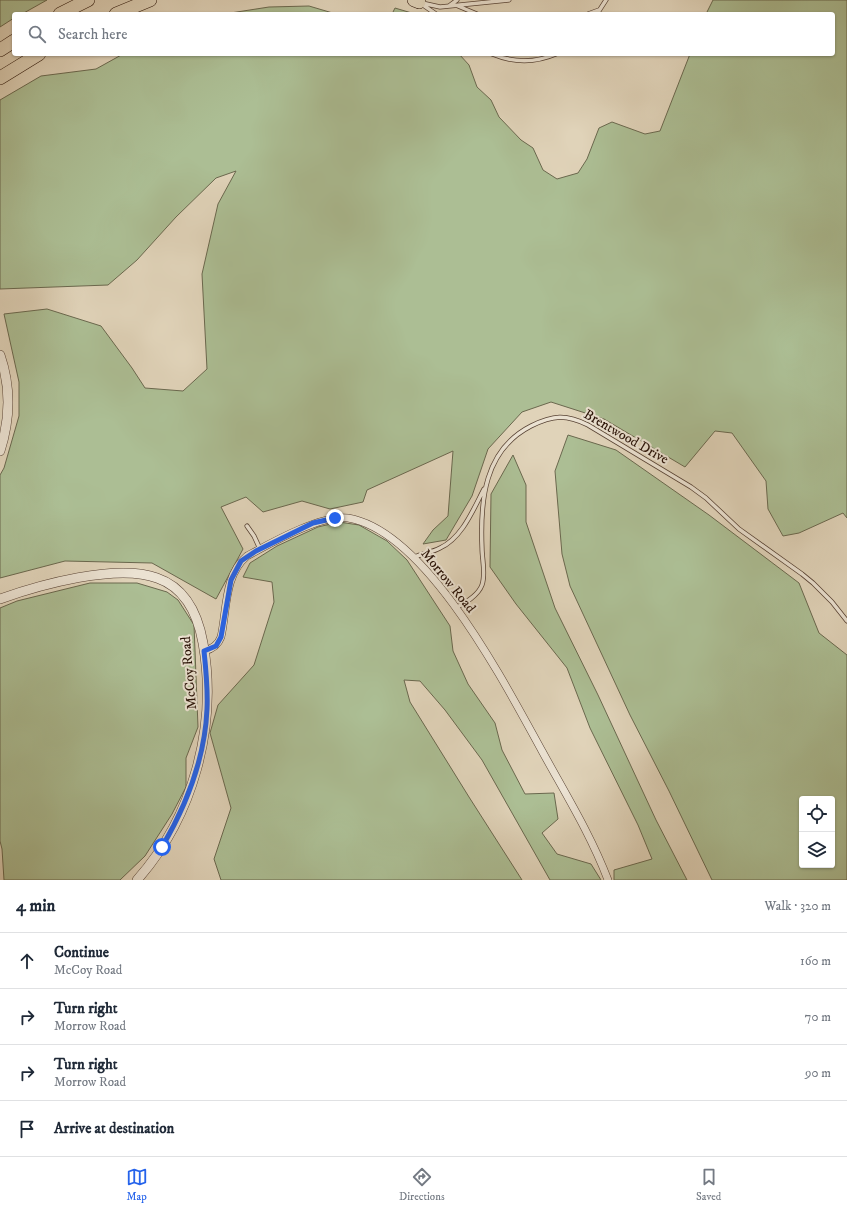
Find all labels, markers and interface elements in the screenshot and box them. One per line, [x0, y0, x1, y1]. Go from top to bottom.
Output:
search box [12, 12, 835, 56]
icon: search [26, 23, 48, 45]
text: Search here [58, 25, 127, 44]
street label: Brentwood Drive [580, 405, 672, 469]
route end [326, 509, 344, 527]
street label: Morrow Road [417, 545, 479, 617]
street label: McCoy Road [177, 636, 201, 710]
map controls [799, 796, 835, 868]
button: locate [799, 796, 835, 832]
button: layers [799, 832, 835, 868]
route start [153, 838, 171, 856]
text: 4 min [16, 895, 55, 917]
text: Walk · 320 m [765, 898, 831, 914]
text: Continue [54, 943, 109, 962]
icon: ahead [16, 950, 38, 972]
text: 160 m [800, 953, 831, 969]
text: McCoy Road [54, 962, 122, 978]
text: Turn right [54, 999, 117, 1018]
icon: right [16, 1006, 38, 1028]
text: 70 m [805, 1009, 831, 1025]
text: Morrow Road [54, 1018, 126, 1034]
text: Turn right [54, 1055, 117, 1074]
icon: right [16, 1062, 38, 1084]
text: 90 m [805, 1065, 831, 1081]
text: Morrow Road [54, 1074, 126, 1090]
icon: arrive [16, 1118, 38, 1140]
text: Arrive at destination [54, 1119, 174, 1138]
tab: Map [126, 1166, 148, 1204]
tab: Directions [399, 1166, 445, 1204]
tab: Saved [696, 1166, 721, 1204]

